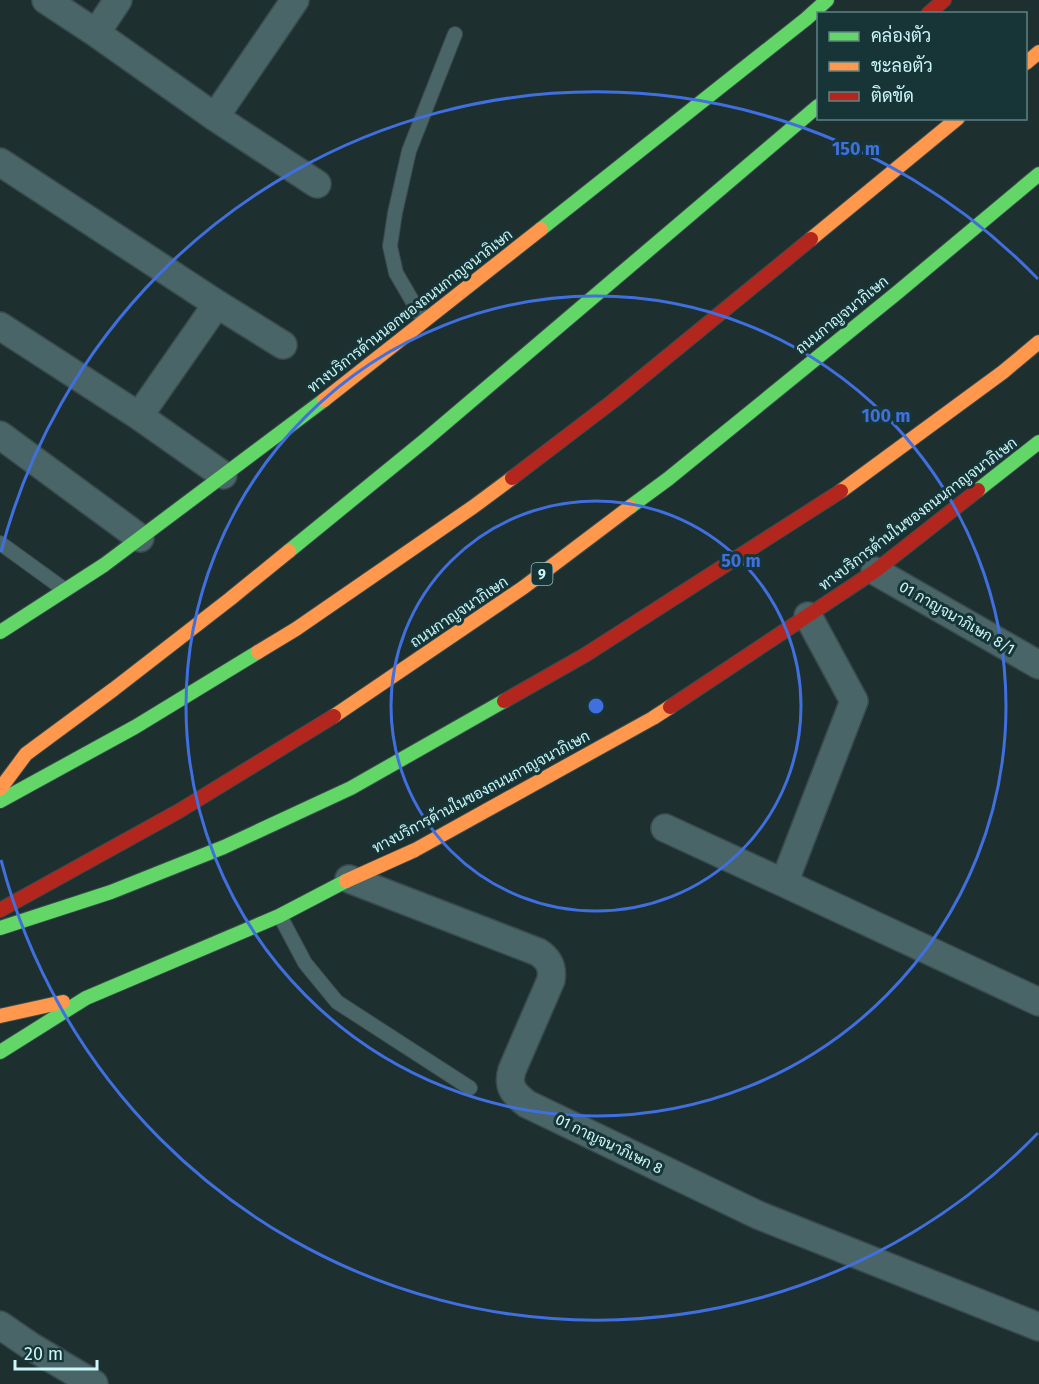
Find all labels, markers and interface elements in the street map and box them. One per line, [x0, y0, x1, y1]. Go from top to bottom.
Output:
legend [817, 12, 1027, 120]
text: คล่องตัว [871, 24, 931, 47]
text: ชะลอตัว [871, 55, 933, 77]
text: ติดขัด [871, 85, 914, 107]
text: 150 m [832, 138, 880, 160]
street label: ทางบริการด้านนอกของถนนกาญจนาภิเษก [303, 225, 516, 397]
street label: ถนนกาญจนาภิเษก [792, 272, 892, 358]
text: 100 m [862, 405, 910, 427]
street label: ทางบริการด้านในของถนนกาญจนาภิเษก [815, 433, 1021, 594]
text: 50 m [721, 550, 761, 572]
road number: 9 [532, 563, 552, 585]
street label: ถนนกาญจนาภิเษก [407, 573, 511, 651]
street label: 01 กาญจนาภิเษก 8/1 [896, 578, 1018, 658]
centre of rings [586, 696, 606, 716]
street label: ทางบริการด้านในของถนนกาญจนาภิเษก [369, 726, 593, 857]
street label: 01 กาญจนาภิเษก 8 [553, 1110, 665, 1178]
scale bar [15, 1333, 98, 1371]
text: 20 m [24, 1343, 63, 1365]

